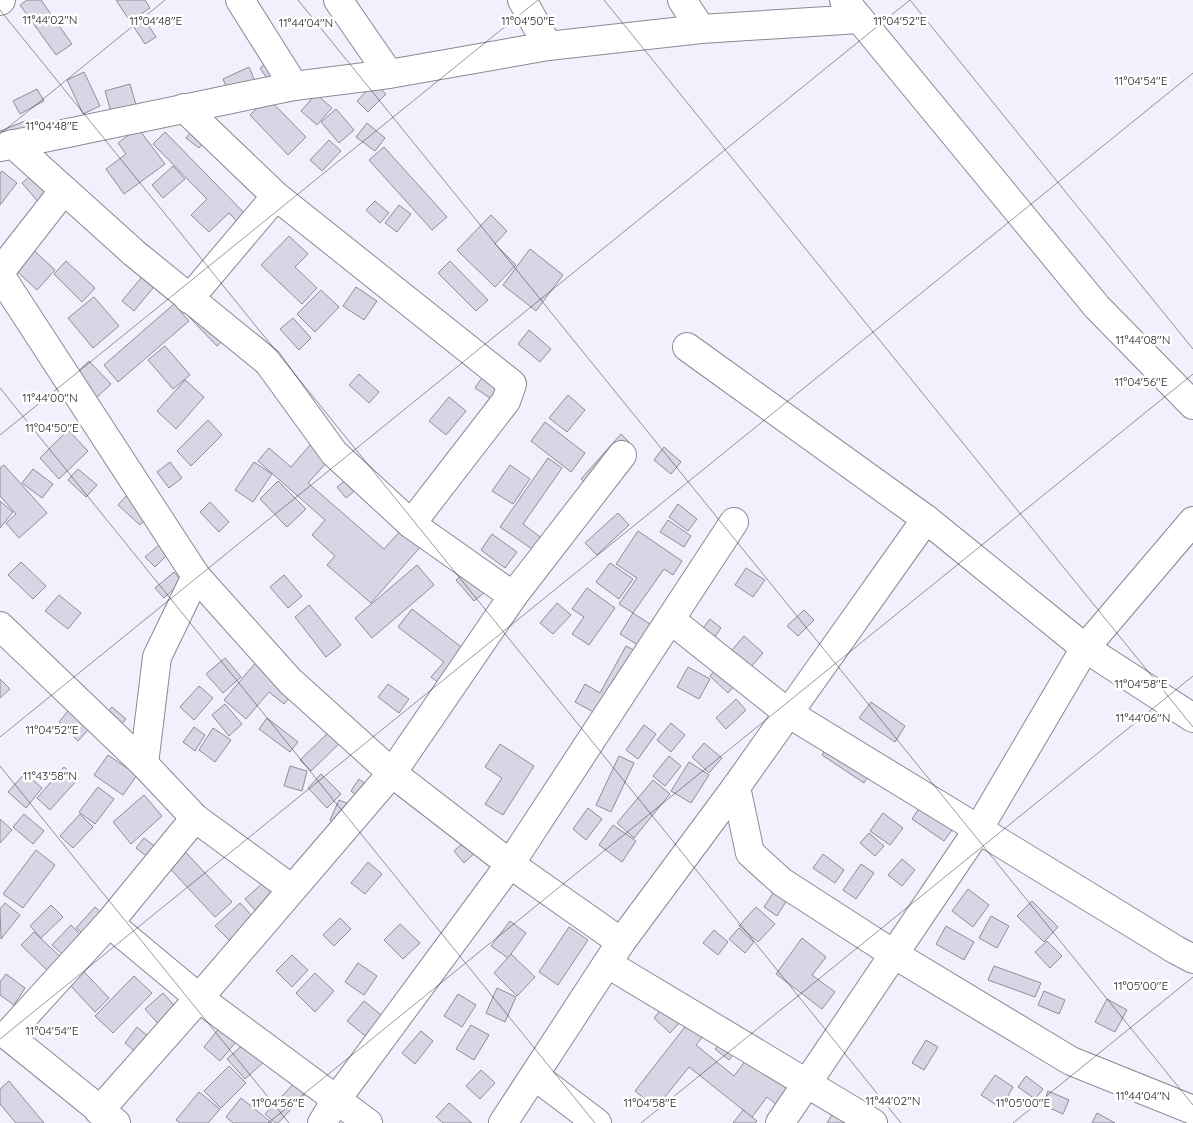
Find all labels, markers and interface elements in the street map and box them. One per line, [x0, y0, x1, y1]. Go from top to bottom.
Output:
text: 11°44'02"N [23, 12, 77, 27]
text: 11°04'48"E [130, 13, 183, 28]
text: 11°04'50"E [501, 13, 555, 28]
text: 11°04'52"E [873, 13, 927, 28]
text: 11°44'04"N [279, 15, 333, 30]
text: 11°04'54"E [1115, 73, 1168, 88]
text: 11°04'48"E [26, 118, 79, 133]
text: 11°44'08"N [1116, 332, 1170, 347]
text: 11°04'56"E [1114, 374, 1168, 389]
text: 11°44'00"N [22, 390, 78, 405]
text: 11°04'50"E [25, 420, 79, 435]
text: 11°04'58"E [1114, 676, 1168, 691]
text: 11°44'06"N [1116, 710, 1170, 725]
text: 11°04'52"E [25, 722, 79, 737]
text: 11°43'58"N [23, 768, 77, 783]
text: 11°05'00"E [1114, 978, 1168, 993]
text: 11°04'54"E [26, 1023, 79, 1038]
text: 11°44'04"N [1116, 1088, 1170, 1103]
text: 11°44'02"N [866, 1093, 920, 1108]
text: 11°04'56"E [251, 1095, 305, 1110]
text: 11°04'58"E [623, 1095, 677, 1110]
text: 11°05'00"E [996, 1095, 1050, 1110]

